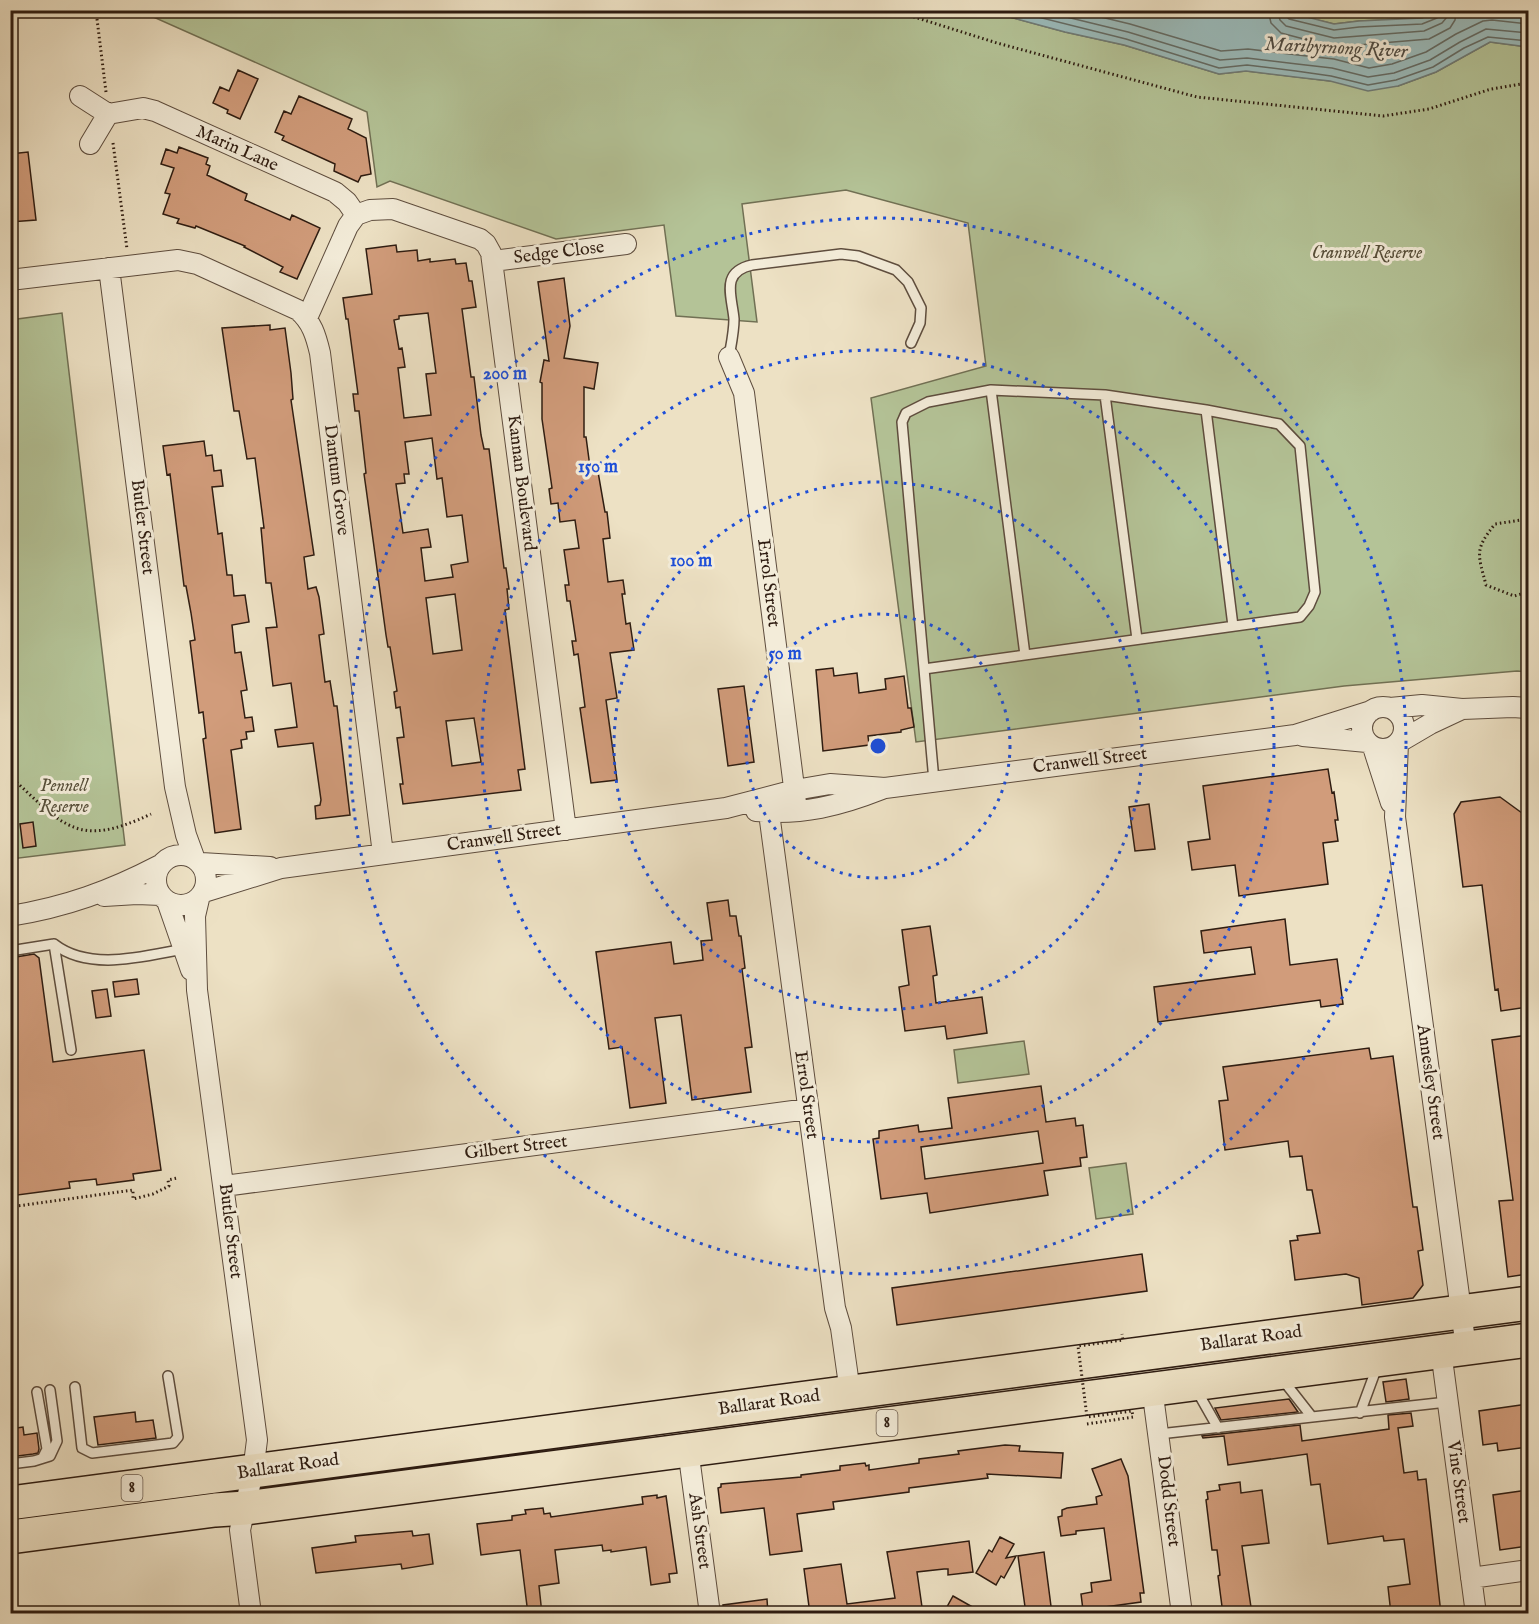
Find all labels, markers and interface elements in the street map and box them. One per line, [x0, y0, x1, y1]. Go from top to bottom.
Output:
water label: Maribyrnong River [1264, 32, 1409, 65]
street label: Marin Lane [192, 121, 282, 177]
street label: Sedge Close [512, 236, 606, 270]
park label: Cranwell Reserve [1312, 242, 1422, 265]
text: 200 m [483, 363, 527, 386]
street label: Kannan Boulevard [501, 414, 541, 553]
street label: Dantum Grove [318, 423, 354, 537]
text: 150 m [578, 456, 618, 479]
street label: Butler Street [125, 478, 159, 576]
street label: Errol Street [751, 537, 785, 629]
text: 100 m [670, 550, 712, 573]
text: 50 m [768, 643, 802, 666]
centre of rings [868, 736, 888, 756]
street label: Cranwell Street [1031, 743, 1149, 779]
park label: Pennell Reserve [39, 775, 89, 819]
street label: Cranwell Street [445, 819, 563, 857]
street label: Annesley Street [1410, 1022, 1449, 1141]
street label: Errol Street [788, 1049, 824, 1141]
street label: Gilbert Street [463, 1130, 569, 1166]
street label: Butler Street [213, 1182, 247, 1280]
street label: Ballarat Road [1199, 1320, 1304, 1358]
street label: Ballarat Road [717, 1384, 822, 1422]
road number: 8 [876, 1410, 898, 1436]
street label: Vine Street [1441, 1438, 1475, 1525]
street label: Ballarat Road [236, 1448, 341, 1486]
street label: Dodd Street [1151, 1454, 1185, 1548]
road number: 8 [122, 1475, 142, 1501]
street label: Ash Street [682, 1490, 716, 1571]

